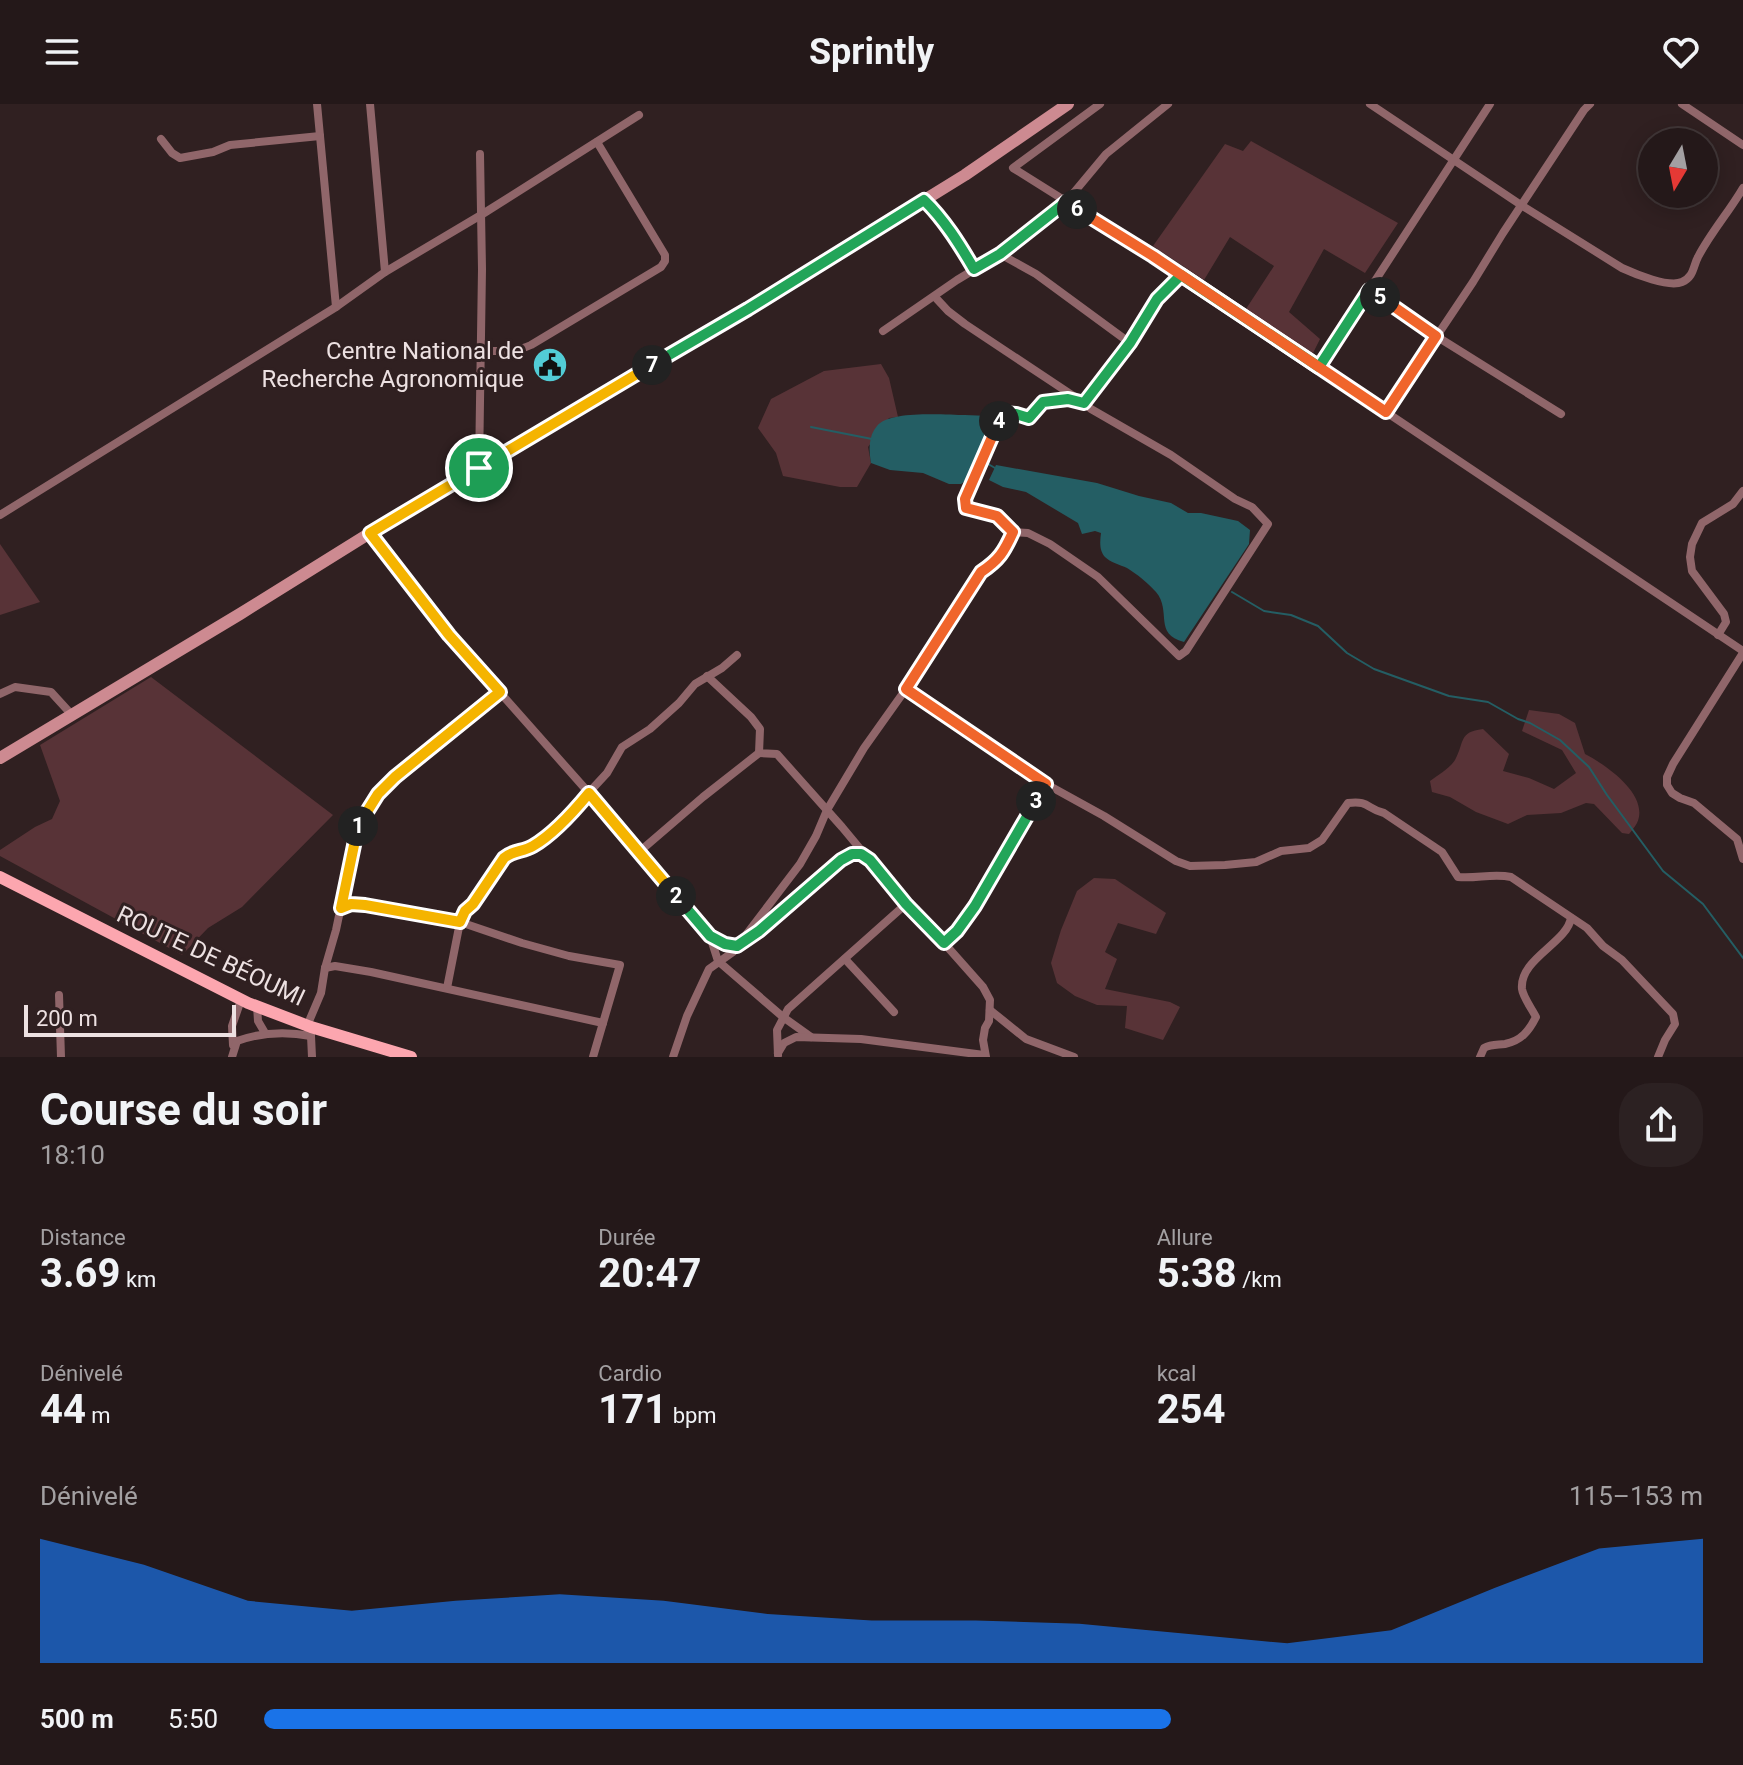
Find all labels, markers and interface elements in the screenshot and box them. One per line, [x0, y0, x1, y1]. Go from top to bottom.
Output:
icon: menu [40, 30, 84, 74]
icon: heart [1659, 30, 1703, 74]
text: Sprintly [809, 31, 934, 73]
north arrow [1638, 128, 1718, 208]
map controls [1638, 128, 1718, 208]
pin: 6 [1057, 189, 1097, 229]
text: 6 [1071, 196, 1083, 221]
pin: 5 [1360, 277, 1400, 317]
text: 5 [1374, 284, 1386, 309]
place label: Centre National de Recherche Agronomique [261, 337, 524, 393]
pin: 7 [632, 345, 672, 385]
public building icon: Centre National de Recherche Agronomique [531, 346, 569, 384]
text: 7 [646, 352, 658, 377]
pin: 4 [979, 401, 1019, 441]
text: 4 [993, 408, 1005, 433]
pin [445, 434, 513, 502]
icon: arrive [457, 446, 501, 490]
pin: 3 [1016, 781, 1056, 821]
text: 3 [1030, 788, 1042, 813]
pin: 1 [338, 806, 378, 846]
text: 1 [352, 813, 364, 838]
pin: 2 [656, 876, 696, 916]
text: 2 [670, 883, 682, 908]
street label: ROUTE DE BÉOUMI [113, 900, 309, 1012]
scale bar [24, 1001, 236, 1037]
text: 200 m [36, 1006, 98, 1031]
button: share [1619, 1083, 1703, 1167]
text: Course du soir [40, 1084, 327, 1136]
text: 18:10 [40, 1140, 105, 1170]
text: Distance [40, 1225, 126, 1250]
text: Durée [598, 1225, 655, 1250]
text: Allure [1157, 1225, 1213, 1250]
text: 3.69 [40, 1250, 120, 1297]
text: 20:47 [598, 1250, 701, 1297]
text: 5:38 [1157, 1250, 1237, 1297]
text: km [120, 1267, 156, 1292]
text: /km [1237, 1267, 1282, 1292]
text: Dénivelé [40, 1361, 123, 1386]
text: Cardio [598, 1361, 662, 1386]
text: kcal [1157, 1361, 1196, 1386]
text: 44 [40, 1386, 86, 1433]
text: 171 [598, 1386, 667, 1433]
text: 254 [1157, 1386, 1226, 1433]
text: m [86, 1403, 111, 1428]
text: bpm [667, 1403, 717, 1428]
text: Dénivelé [40, 1481, 138, 1511]
text: 115–153 m [1569, 1481, 1703, 1511]
text: 500 m [40, 1704, 114, 1734]
text: 5:50 [168, 1704, 218, 1734]

